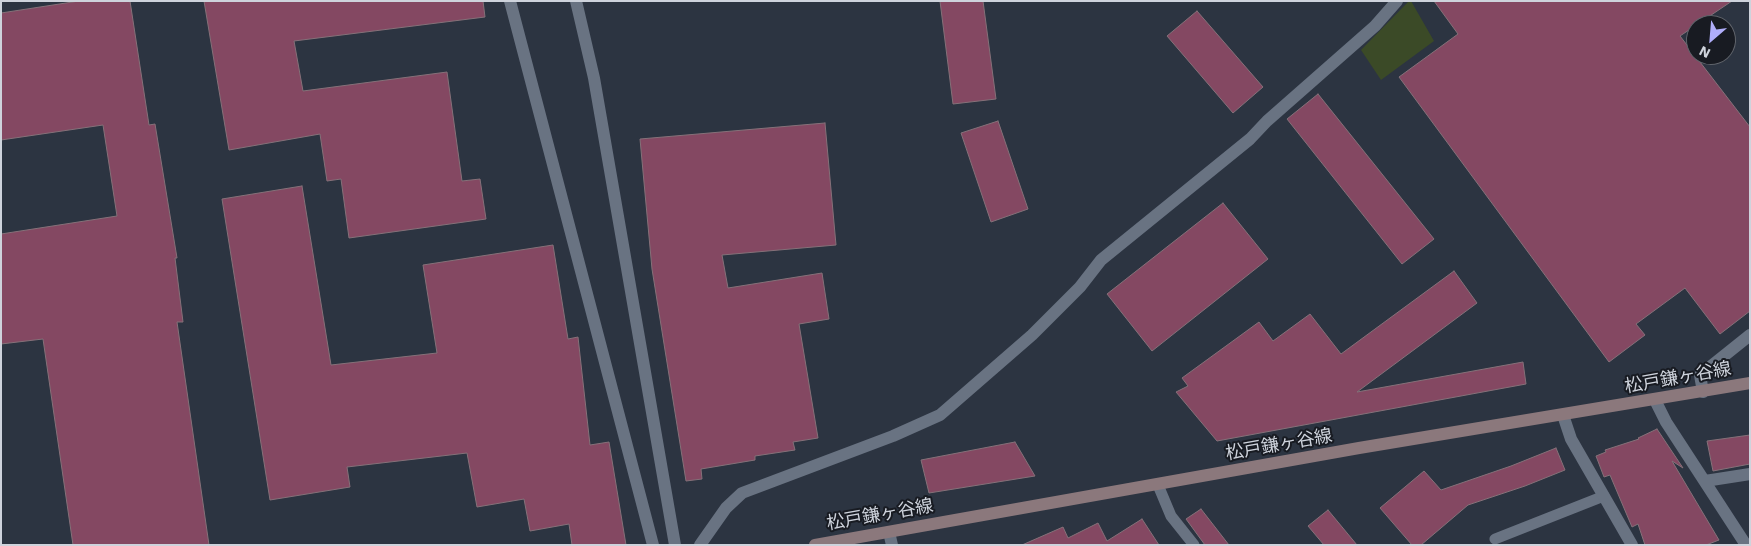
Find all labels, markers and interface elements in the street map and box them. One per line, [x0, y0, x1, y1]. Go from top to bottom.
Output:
north arrow [1686, 15, 1736, 65]
text: N [1696, 43, 1713, 62]
street label: 松戸鎌ヶ谷線 [1623, 358, 1733, 398]
street label: 松戸鎌ヶ谷線 [1224, 425, 1334, 465]
street label: 松戸鎌ヶ谷線 [825, 495, 935, 535]

